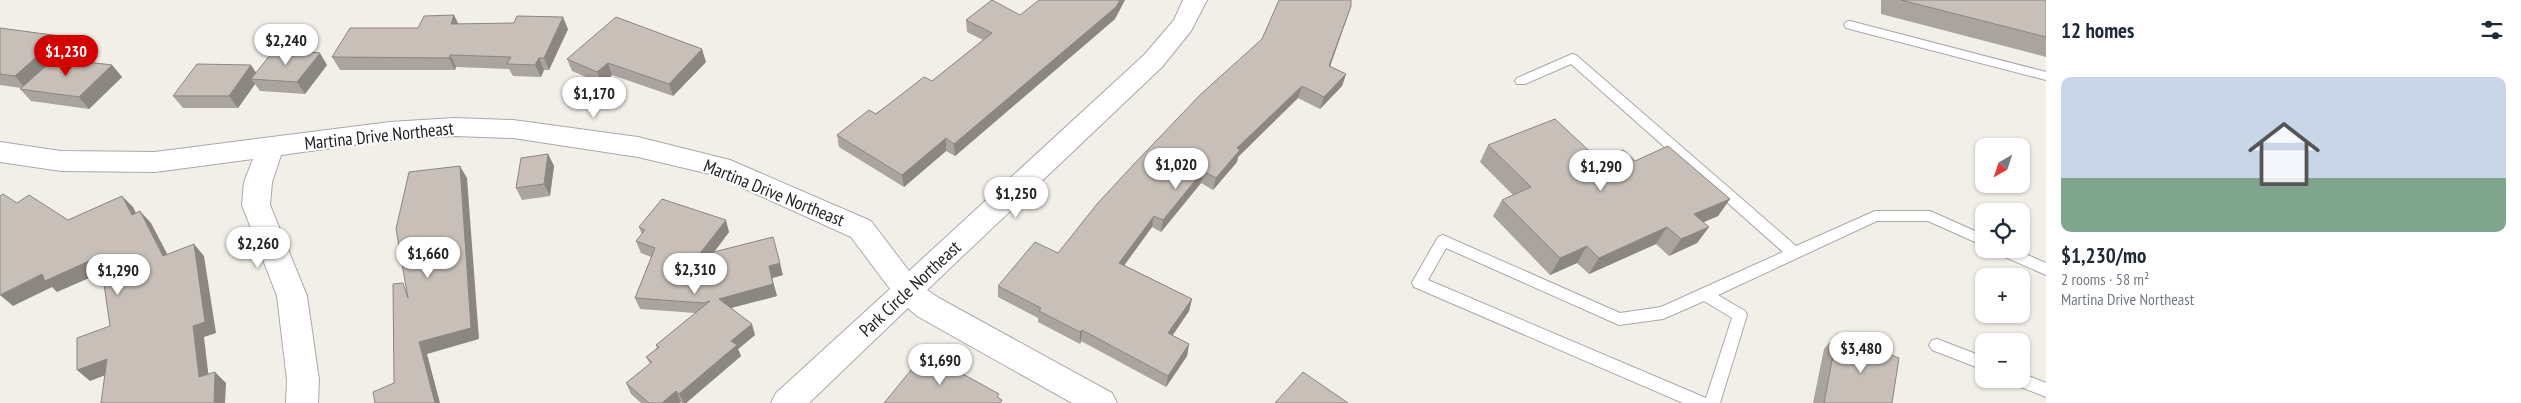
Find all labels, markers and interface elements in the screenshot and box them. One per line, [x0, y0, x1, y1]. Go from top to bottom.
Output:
icon: filters [2478, 16, 2506, 44]
text: 12 homes [2061, 17, 2134, 44]
pin: $2,240 [245, 23, 327, 66]
text: $2,240 [265, 30, 307, 50]
pin: $1,230 [25, 34, 107, 77]
text: $1,230 [45, 41, 87, 61]
pin: $1,170 [553, 76, 635, 119]
text: $1,170 [573, 83, 615, 103]
icon: home [2239, 109, 2329, 199]
street label: Martina Drive Northeast [303, 116, 455, 155]
north arrow [1975, 138, 2030, 192]
map controls [1975, 138, 2030, 388]
pin: $1,020 [1135, 148, 1217, 190]
pin: $1,290 [1560, 150, 1642, 192]
street label: Martina Drive Northeast [700, 154, 848, 231]
text: $1,020 [1155, 154, 1197, 174]
text: $1,290 [1580, 156, 1622, 176]
pin: $1,250 [975, 176, 1057, 219]
text: $1,250 [995, 183, 1037, 203]
button: locate [1975, 203, 2030, 258]
pin: $2,260 [217, 226, 299, 269]
text: $2,260 [237, 233, 279, 253]
pin: $1,660 [387, 236, 469, 279]
street label: Park Circle Northeast [854, 236, 965, 342]
text: $1,230/mo [2061, 242, 2146, 269]
text: $1,660 [407, 243, 449, 263]
pin: $2,310 [654, 252, 736, 295]
pin: $1,290 [77, 254, 159, 296]
text: $2,310 [674, 259, 716, 279]
text: $1,290 [97, 260, 139, 280]
button: + [1975, 268, 2030, 323]
text: 2 rooms · 58 m² [2061, 269, 2149, 289]
text: Martina Drive Northeast [2061, 289, 2194, 309]
pin: $3,480 [1820, 332, 1902, 374]
button: − [1975, 333, 2030, 388]
text: $3,480 [1840, 338, 1882, 358]
pin: $1,690 [899, 344, 981, 386]
text: $1,690 [919, 350, 961, 370]

